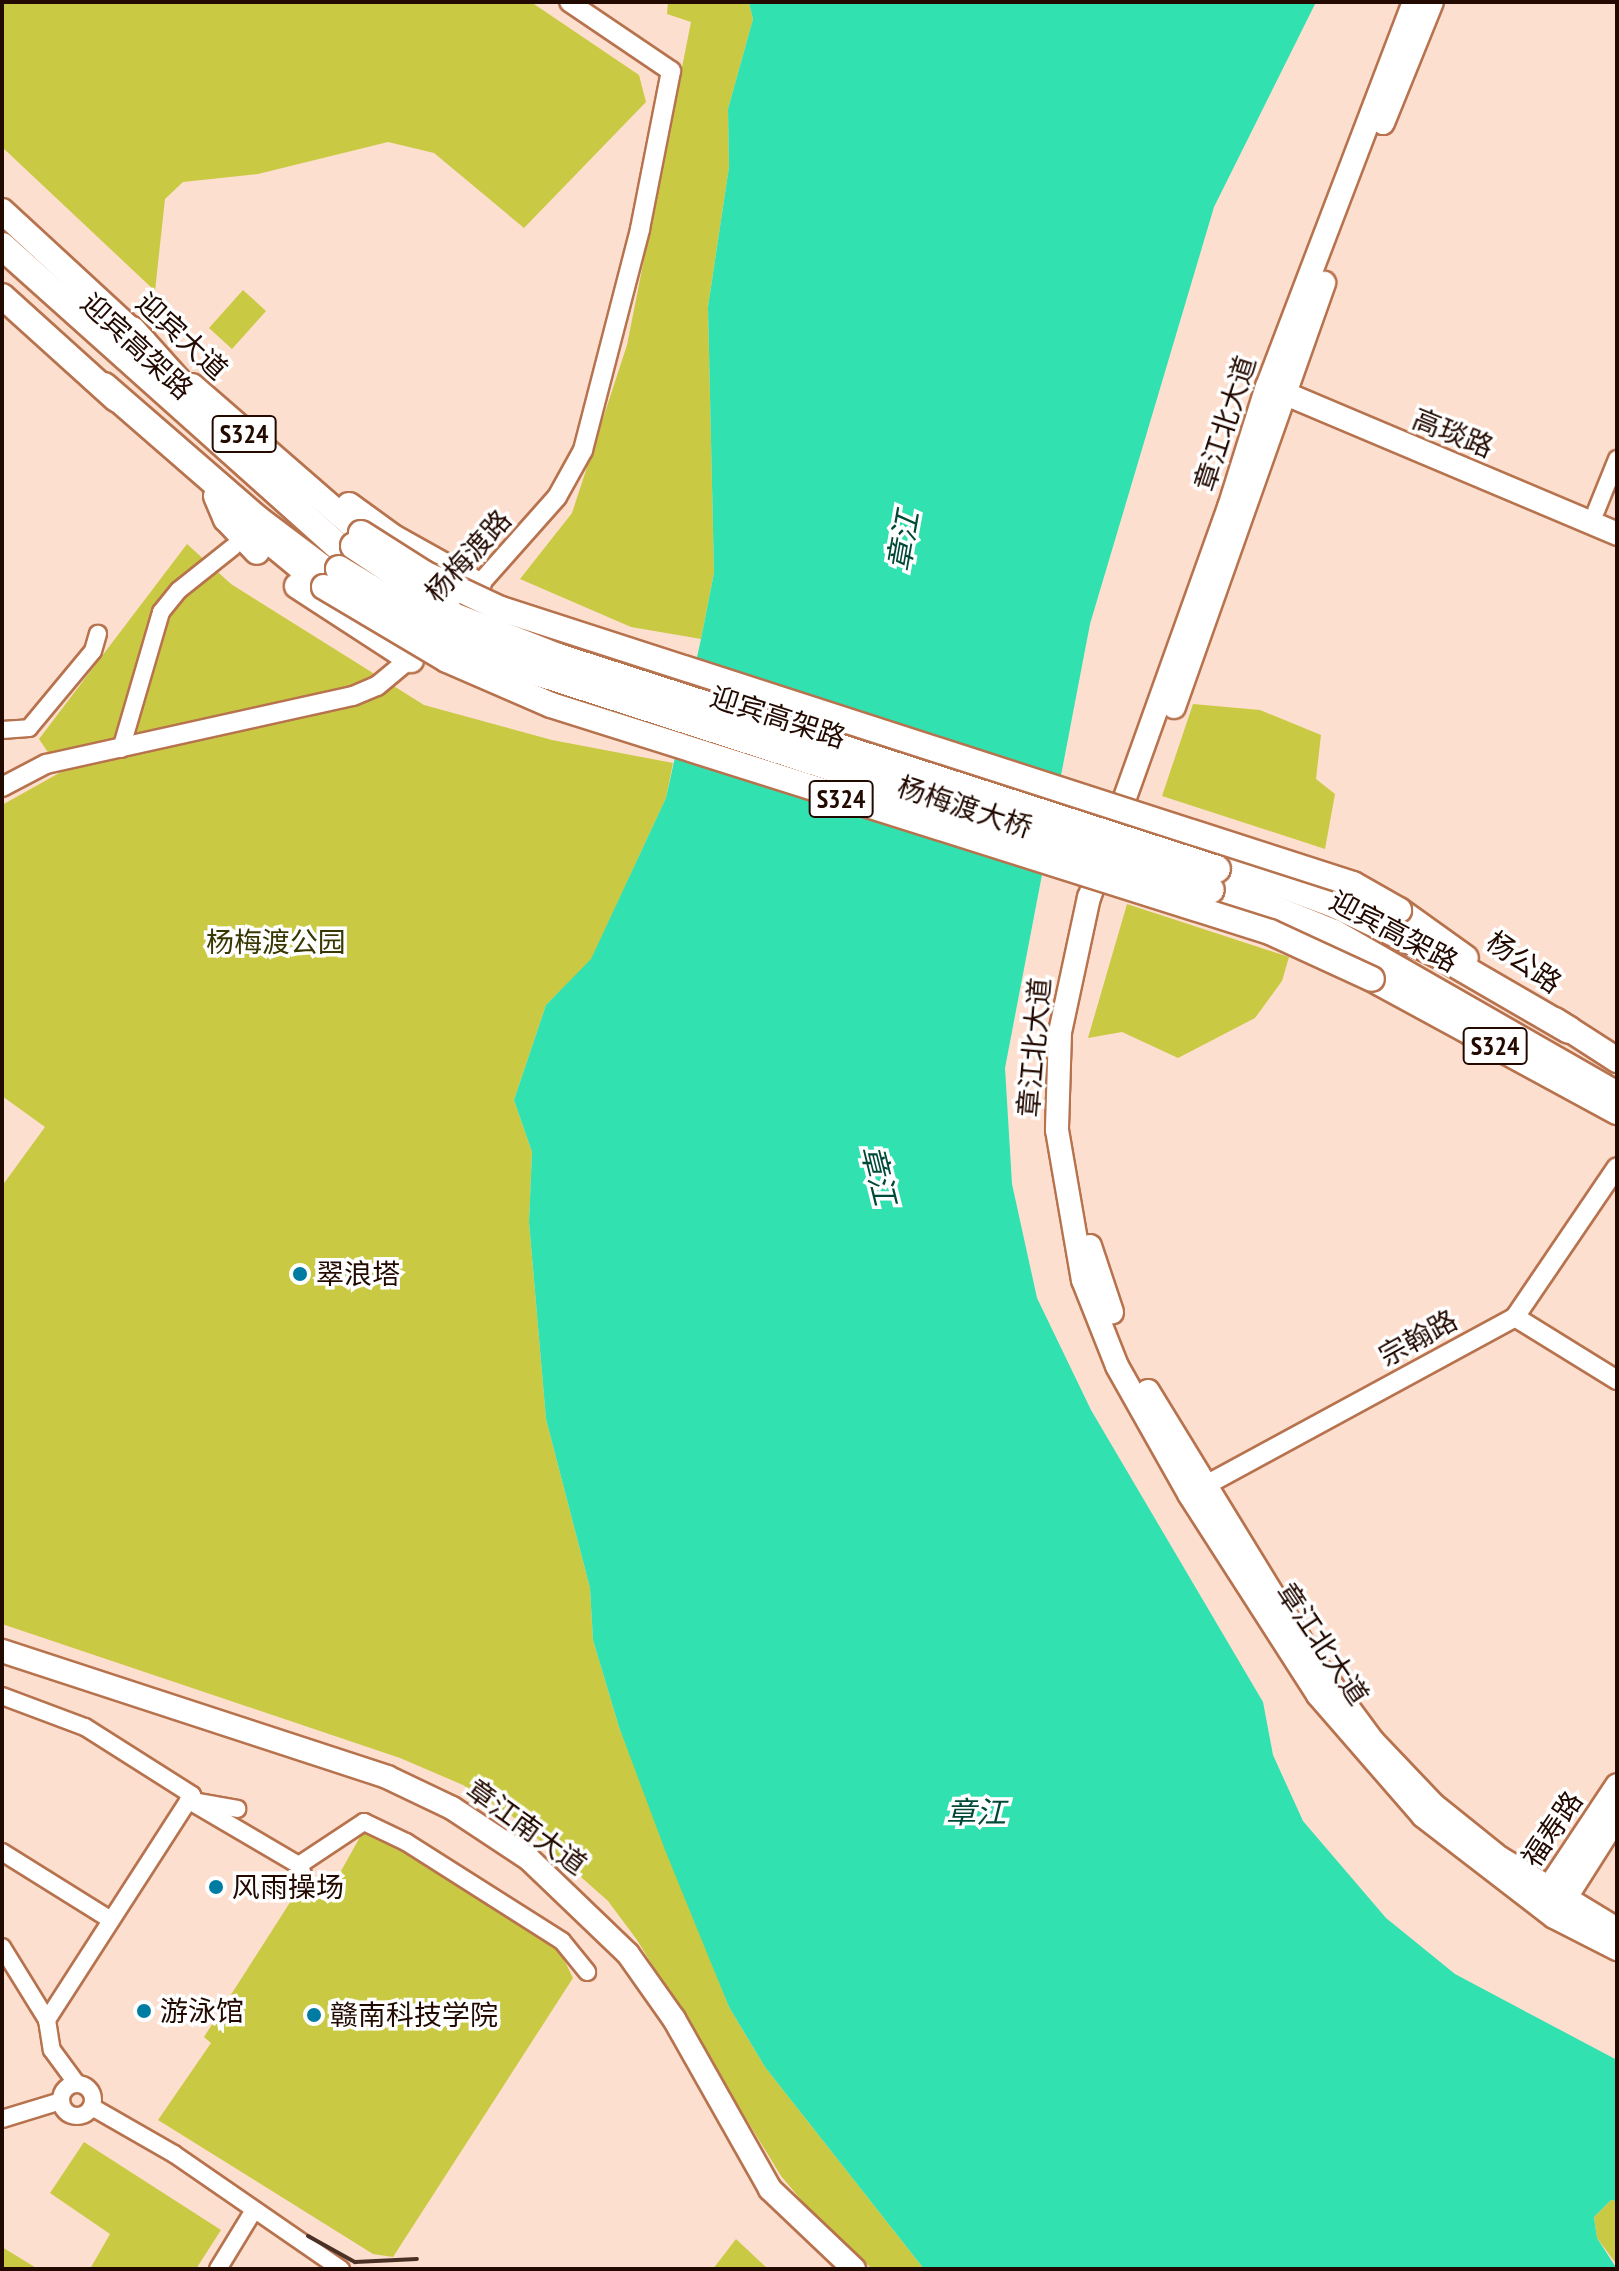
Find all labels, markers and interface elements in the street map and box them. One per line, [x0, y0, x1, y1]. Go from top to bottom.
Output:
street label: 迎宾高架路 [74, 286, 200, 406]
street label: 迎宾大道 [130, 286, 234, 386]
street label: 章江北大道 [1187, 351, 1263, 495]
street label: 高琰路 [1408, 402, 1498, 464]
road number: S324 [210, 412, 278, 456]
street label: 杨梅渡路 [418, 503, 518, 609]
water label: 章江 [880, 508, 926, 574]
street label: 迎宾高架路 [706, 679, 850, 755]
street label: 杨梅渡大桥 [893, 769, 1037, 845]
road number: S324 [807, 777, 875, 821]
street label: 迎宾高架路 [1324, 883, 1464, 979]
street label: 杨公路 [1480, 924, 1568, 1000]
park label: 杨梅渡公园 [206, 925, 346, 959]
street label: 章江北大道 [1011, 976, 1057, 1118]
road number: S324 [1461, 1024, 1529, 1068]
water label: 章江 [854, 1142, 904, 1208]
place label: 翠浪塔 [316, 1257, 400, 1291]
marker: 翠浪塔 [291, 1265, 309, 1283]
street label: 宗翰路 [1373, 1303, 1463, 1373]
street label: 章江北大道 [1270, 1577, 1376, 1711]
street label: 章江南大道 [460, 1772, 594, 1882]
street label: 福寿路 [1515, 1785, 1589, 1873]
water label: 章江 [946, 1794, 1006, 1830]
place label: 风雨操场 [232, 1870, 344, 1904]
marker: 风雨操场 [207, 1878, 225, 1896]
place label: 游泳馆 [160, 1994, 244, 2028]
place label: 赣南科技学院 [330, 1998, 498, 2032]
marker: 游泳馆 [135, 2002, 153, 2020]
marker: 赣南科技学院 [305, 2006, 323, 2024]

